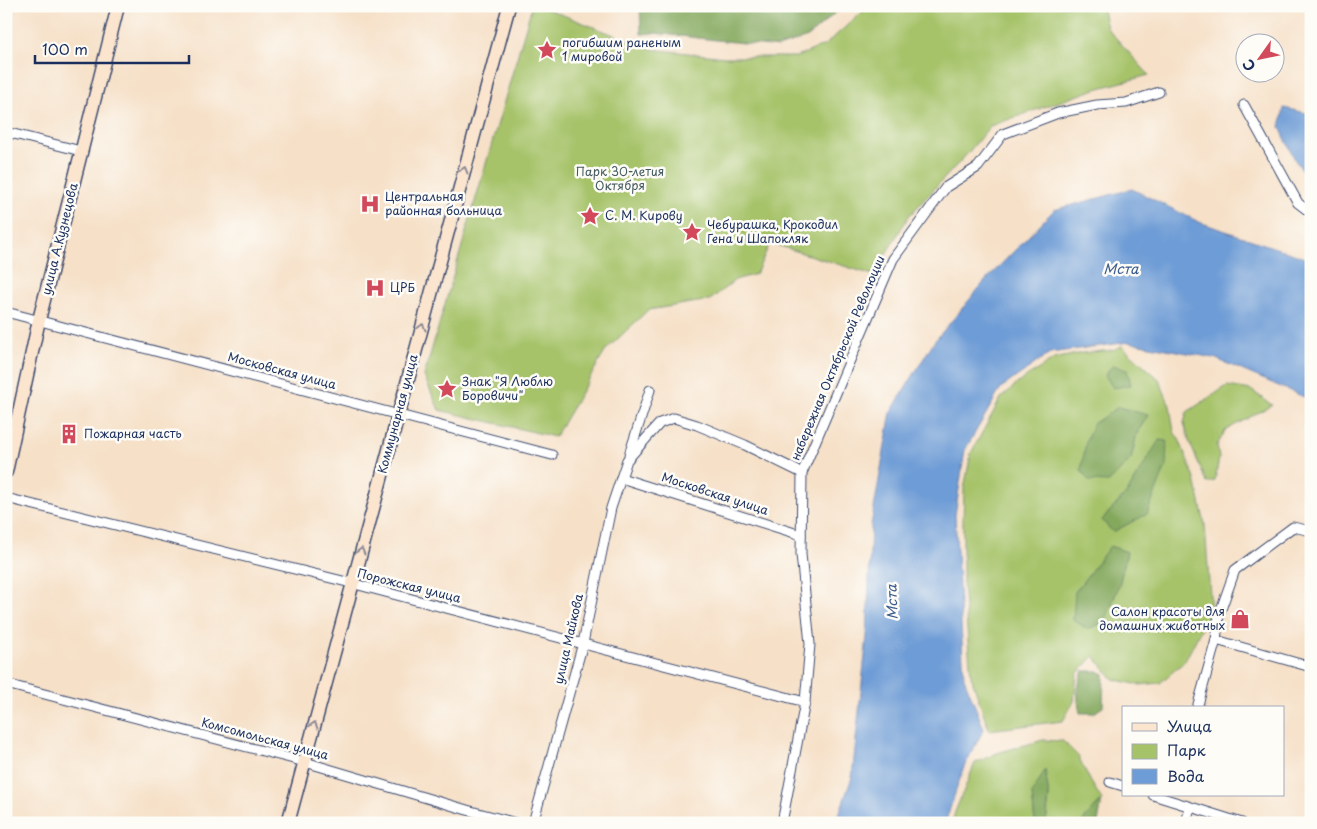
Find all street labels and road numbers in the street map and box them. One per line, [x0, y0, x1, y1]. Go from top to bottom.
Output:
street label: улица А.Кузнецова [36, 180, 82, 297]
street label: набережная Октябрьской Революции [786, 252, 889, 463]
street label: Московская улица [226, 347, 339, 393]
street label: Коммунарная улица [372, 352, 422, 475]
street label: Московская улица [660, 467, 772, 519]
street label: Порожская улица [355, 563, 463, 607]
street label: улица Майкова [549, 591, 587, 686]
street label: Комсомольская улица [200, 712, 331, 764]

